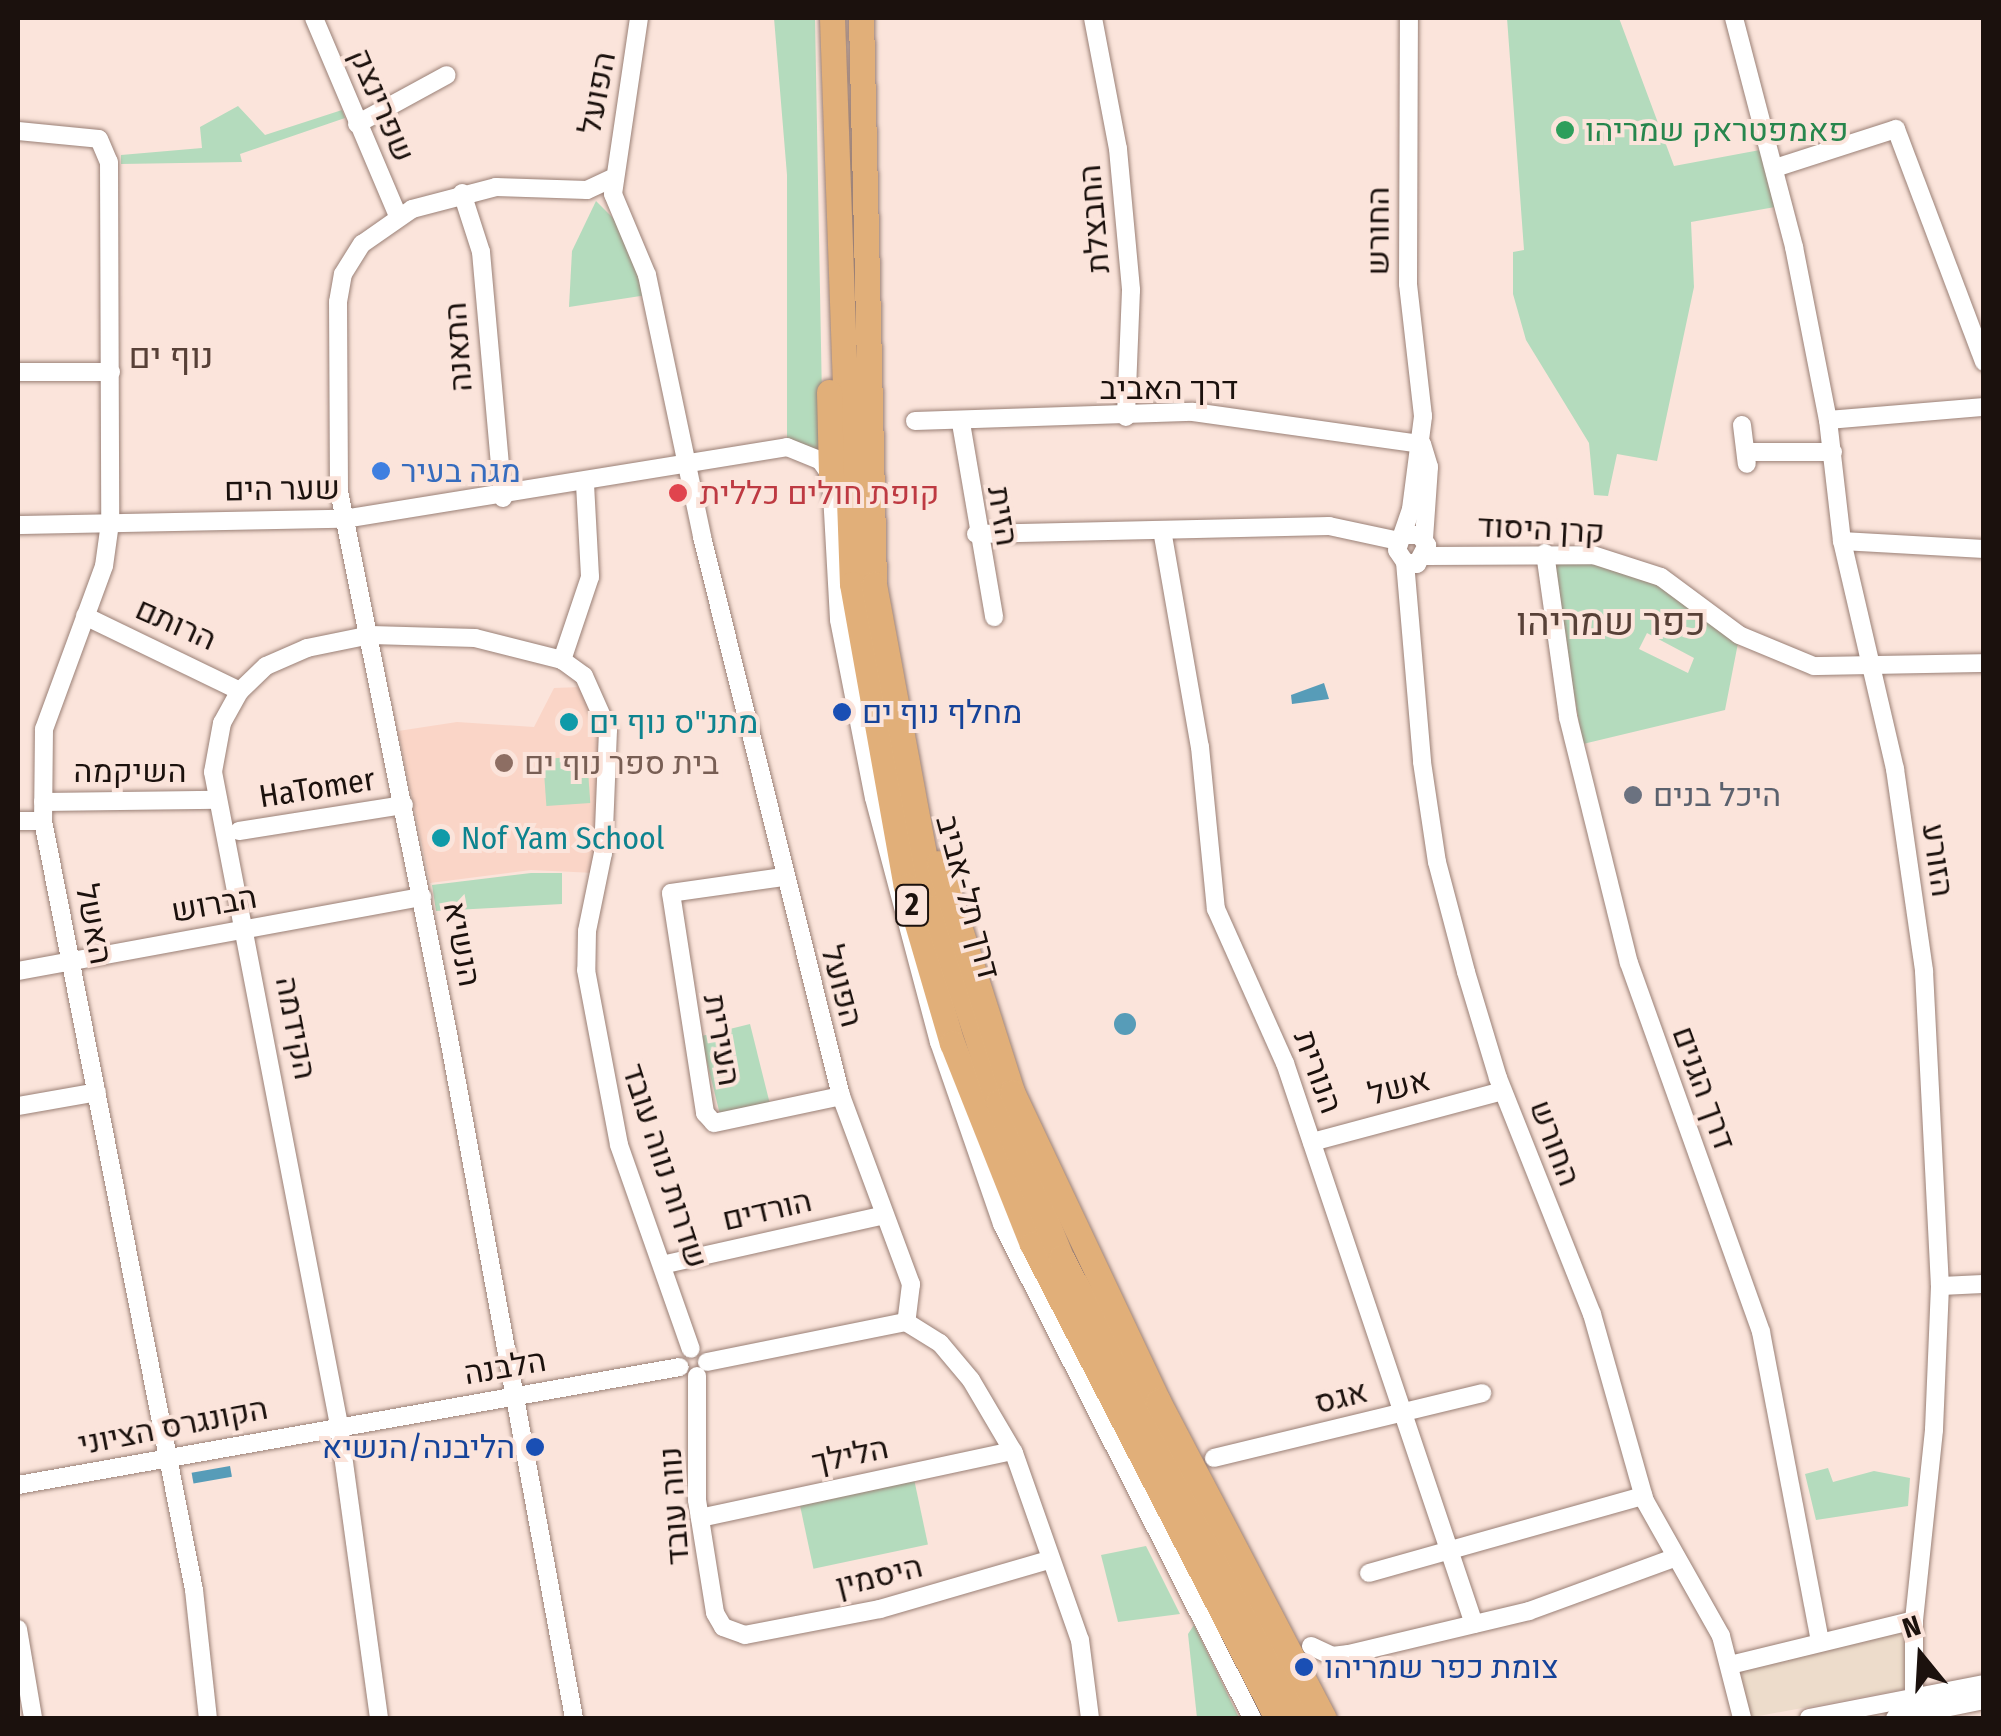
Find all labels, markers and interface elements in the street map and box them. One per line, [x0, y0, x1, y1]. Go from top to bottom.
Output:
street label: שפרינצק [341, 42, 423, 168]
street label: הפועל [570, 48, 624, 138]
place label: פאמפטראק שמריהו [1585, 111, 1849, 149]
marker: פאמפטראק שמריהו [1554, 119, 1576, 141]
street label: החבצלת [1070, 163, 1118, 275]
street label: החורש [1359, 187, 1397, 275]
street label: התאנה [436, 301, 480, 393]
district label: נוף ים [129, 335, 213, 377]
street label: דרך האביב [1100, 369, 1238, 407]
place label: מגה בעיר [401, 452, 521, 490]
marker: מגה בעיר [370, 460, 392, 482]
street label: שער הים [224, 469, 340, 509]
place label: קופת חולים כללית [700, 474, 939, 512]
marker: קופת חולים כללית [665, 480, 691, 506]
street label: הזית [979, 483, 1027, 549]
street label: קרן היסוד [1476, 506, 1606, 552]
street label: הרותם [130, 589, 222, 659]
district label: כפר שמריהו [1516, 600, 1706, 646]
place label: מחלף נוף ים [862, 693, 1022, 731]
marker: מחלף נוף ים [831, 701, 853, 723]
place label: מתנ"ס נוף ים [589, 703, 758, 741]
marker: מתנ"ס נוף ים [558, 711, 580, 733]
place label: בית ספר נוף ים [524, 744, 719, 782]
street label: השיקמה [74, 752, 186, 790]
marker: בית ספר נוף ים [493, 752, 515, 774]
street label: HaTomer [256, 760, 378, 816]
place label: היכל בנים [1653, 776, 1781, 814]
marker: היכל בנים [1622, 784, 1644, 806]
street label: דרך תל-אביב [928, 811, 1008, 983]
place label: Nof Yam School [461, 819, 664, 857]
street label: הזורע [1914, 821, 1962, 899]
marker: Nof Yam School [430, 827, 452, 849]
street label: הברוש [168, 878, 260, 930]
street label: האשל [67, 880, 121, 968]
road number: 2 [894, 880, 930, 930]
street label: הנשיא [435, 898, 489, 990]
street label: הפועל [813, 941, 871, 1031]
street label: הקידמה [267, 973, 325, 1083]
street label: העירית [695, 991, 749, 1089]
street label: דרך הגנים [1664, 1021, 1744, 1155]
street label: הנורית [1285, 1025, 1351, 1119]
street label: שדרות נווה עובד [614, 1059, 716, 1273]
street label: אשל [1364, 1060, 1434, 1114]
street label: החורש [1521, 1095, 1589, 1191]
street label: הורדים [719, 1181, 815, 1239]
street label: הלבנה [461, 1341, 549, 1393]
street label: אגס [1310, 1372, 1372, 1422]
street label: הקונגרס הציוני [75, 1389, 271, 1463]
place label: הליבנה/הנשיא [322, 1428, 515, 1466]
street label: הלילך [808, 1428, 892, 1482]
marker: הליבנה/הנשיא [524, 1436, 546, 1458]
street label: נווה עובד [651, 1446, 697, 1566]
street label: היסמין [832, 1547, 926, 1605]
north arrow [1871, 1606, 1971, 1706]
text: N [1898, 1609, 1925, 1645]
place label: צומת כפר שמריהו [1324, 1648, 1559, 1686]
marker: צומת כפר שמריהו [1293, 1656, 1315, 1678]

